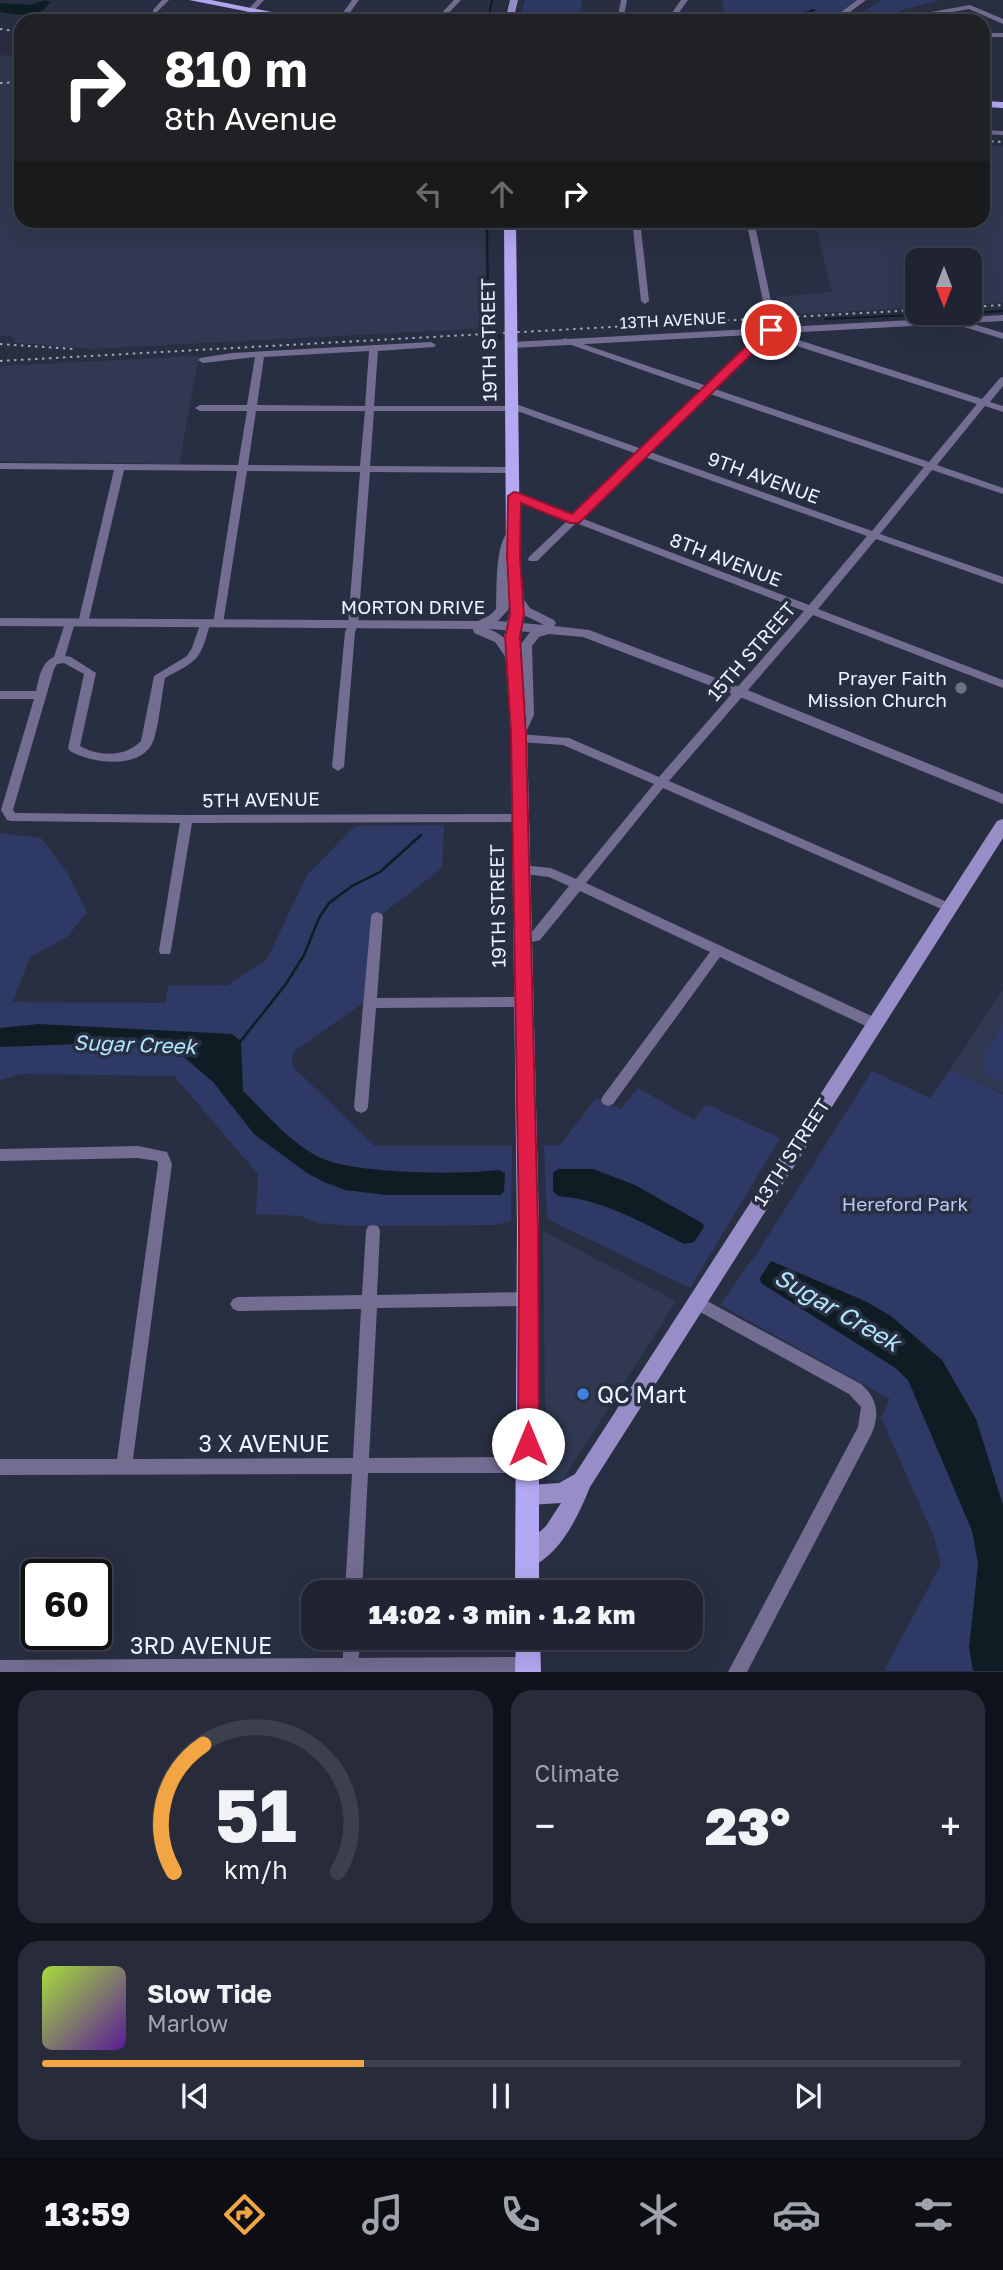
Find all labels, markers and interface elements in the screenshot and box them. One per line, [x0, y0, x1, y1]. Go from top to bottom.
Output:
text: 810 m [164, 39, 308, 98]
icon: right [49, 42, 140, 133]
text: 8th Avenue [164, 99, 337, 137]
icon: left [410, 175, 448, 213]
icon: ahead [483, 175, 521, 213]
icon: right [556, 175, 594, 213]
north arrow [905, 248, 982, 326]
map controls [905, 248, 982, 325]
street label: 19TH STREET [475, 278, 501, 402]
pin [741, 300, 801, 360]
street label: 13TH AVENUE [619, 307, 727, 333]
icon: arrive [752, 311, 790, 349]
street label: 9TH AVENUE [705, 446, 823, 508]
street label: 8TH AVENUE [667, 527, 785, 591]
street label: MORTON DRIVE [341, 595, 485, 618]
street label: 15TH STREET [702, 597, 800, 705]
place label: Prayer Faith Mission Church [807, 666, 947, 711]
marker: Prayer Faith Mission Church [953, 680, 969, 696]
street label: 5TH AVENUE [202, 786, 320, 812]
street label: 19TH STREET [484, 844, 510, 968]
water label: Sugar Creek [73, 1029, 199, 1059]
street label: 13TH STREET [748, 1094, 834, 1210]
park label: Hereford Park [842, 1192, 968, 1215]
water label: Sugar Creek [769, 1261, 908, 1359]
place label: QC Mart [597, 1380, 687, 1408]
marker: QC Mart [575, 1386, 591, 1402]
position arrow [491, 1407, 565, 1481]
street label: 3 X AVENUE [198, 1429, 330, 1457]
speed limit sign: 60 [21, 1559, 112, 1650]
text: 14:02 · 3 min · 1.2 km [369, 1599, 635, 1630]
street label: 3RD AVENUE [130, 1631, 272, 1659]
text: Climate [535, 1759, 619, 1787]
text: 51 [214, 1772, 296, 1859]
text: 23° [705, 1794, 790, 1856]
text: − [535, 1803, 555, 1848]
text: + [940, 1803, 961, 1848]
text: km/h [223, 1854, 287, 1885]
text: Slow Tide [147, 1978, 272, 2009]
text: Marlow [147, 2009, 228, 2037]
icon: previous [176, 2077, 214, 2115]
icon: pause [482, 2077, 520, 2115]
icon: next [789, 2077, 827, 2115]
icon: directions [220, 2190, 269, 2239]
icon: music [358, 2190, 407, 2239]
icon: phone [496, 2190, 545, 2239]
icon: climate [634, 2190, 683, 2239]
icon: car [772, 2190, 821, 2239]
icon: filters [909, 2190, 958, 2239]
text: 13:59 [44, 2195, 131, 2233]

